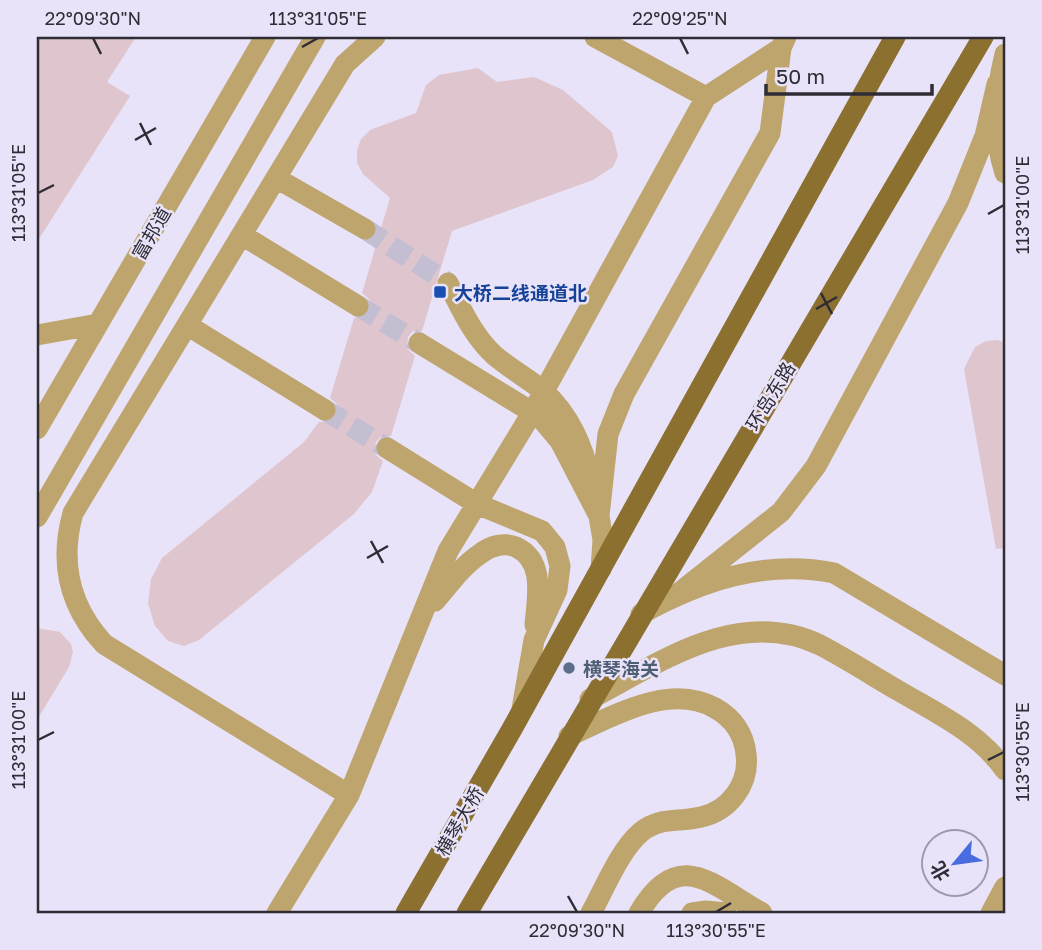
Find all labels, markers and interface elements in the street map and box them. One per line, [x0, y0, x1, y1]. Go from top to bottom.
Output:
text: 22°09'30"N [45, 7, 141, 29]
text: 113°31'05"E [269, 7, 367, 29]
text: 22°09'25"N [632, 7, 728, 29]
scale bar [766, 52, 932, 96]
text: 50 m [776, 63, 825, 89]
text: 113°31'05"E [7, 144, 29, 242]
text: 113°31'00"E [1011, 156, 1033, 254]
street label: 富邦道 [127, 203, 175, 263]
place label: 大桥二线通道北 [454, 281, 587, 304]
marker: 大桥二线通道北 [432, 284, 448, 300]
street label: 环岛东路 [741, 357, 799, 435]
place label: 横琴海关 [583, 657, 659, 680]
marker: 横琴海关 [561, 660, 577, 676]
text: 113°31'00"E [7, 691, 29, 789]
text: 113°30'55"E [1011, 702, 1033, 802]
street label: 横琴大桥 [430, 782, 488, 860]
north arrow [920, 828, 990, 898]
text: 北 [925, 858, 954, 885]
text: 22°09'30"N [529, 919, 625, 941]
text: 113°30'55"E [666, 919, 766, 941]

